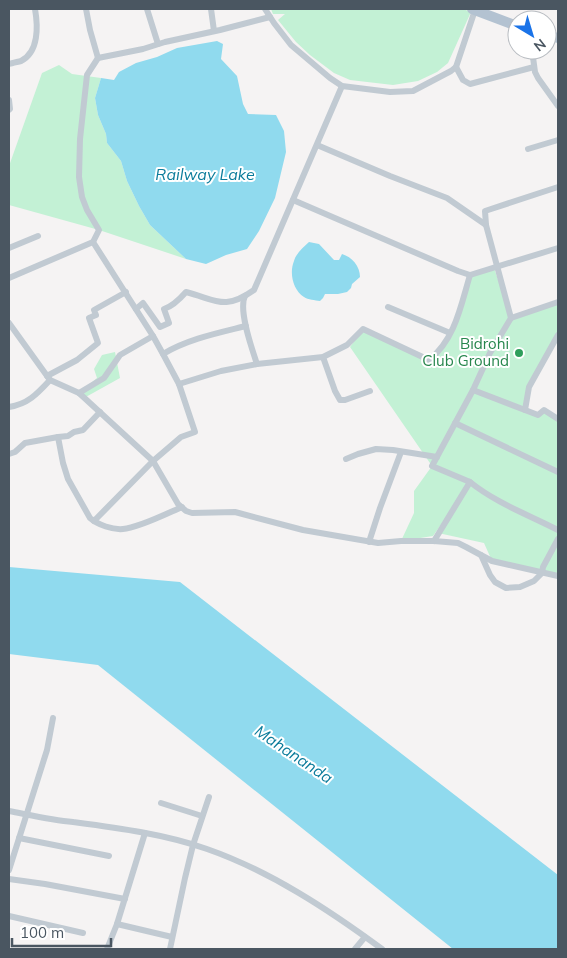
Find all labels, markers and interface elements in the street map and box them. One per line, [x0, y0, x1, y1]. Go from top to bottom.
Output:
north arrow [507, 10, 557, 60]
text: N [530, 35, 550, 56]
water label: Railway Lake [155, 164, 255, 184]
place label: Bidrohi Club Ground [422, 334, 509, 370]
marker: Bidrohi Club Ground [513, 347, 525, 359]
water label: Mahananda [251, 721, 337, 788]
scale bar [12, 916, 111, 948]
text: 100 m [20, 923, 64, 942]

